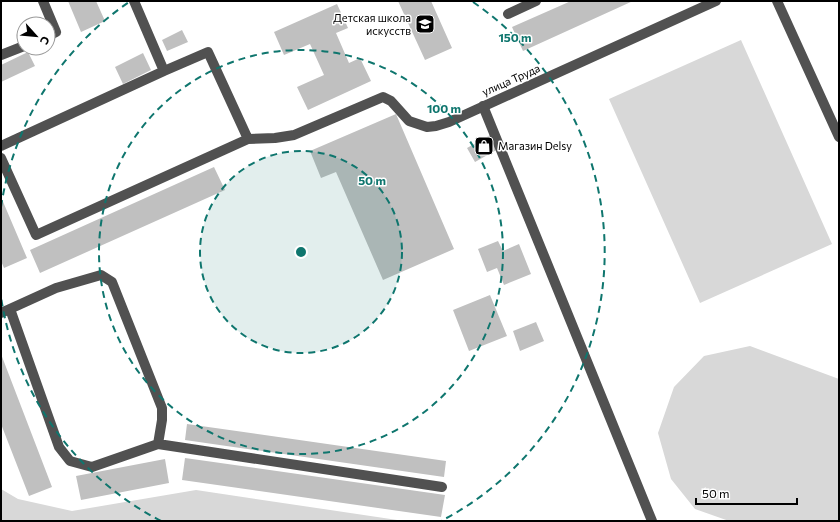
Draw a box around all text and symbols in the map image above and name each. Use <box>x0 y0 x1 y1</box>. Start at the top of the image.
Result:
place label: Детская школа искусств <box>333 11 411 37</box>
school or university icon: Детская школа искусств <box>414 13 436 35</box>
north arrow <box>16 16 56 56</box>
text: 150 m <box>498 30 532 44</box>
text: С <box>38 34 53 47</box>
street label: улица Труда <box>480 61 542 98</box>
text: 100 m <box>427 101 461 115</box>
shop icon: Магазин Delsy <box>473 135 495 157</box>
place label: Магазин Delsy <box>498 139 572 152</box>
text: 50 m <box>358 173 386 187</box>
centre of rings <box>294 245 308 259</box>
scale bar <box>696 480 797 506</box>
text: 50 m <box>702 486 730 500</box>

